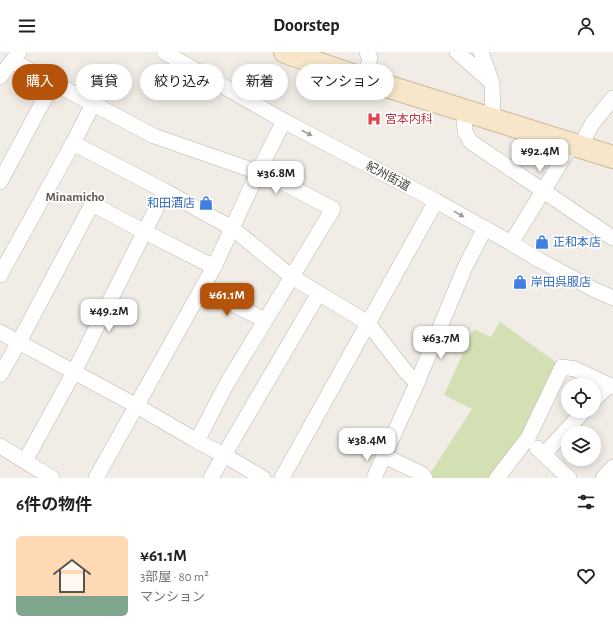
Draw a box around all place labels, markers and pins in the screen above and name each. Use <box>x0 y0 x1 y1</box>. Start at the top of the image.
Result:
hospital icon: 宮本内科 <box>366 111 382 127</box>
place label: 宮本内科 <box>385 112 433 125</box>
pin: ¥92.4M <box>507 139 573 173</box>
pin: ¥36.8M <box>243 161 309 195</box>
shop icon: 和田酒店 <box>198 195 214 211</box>
place label: 和田酒店 <box>147 196 195 209</box>
shop icon: 正和本店 <box>534 234 550 250</box>
place label: 正和本店 <box>553 235 601 248</box>
shop icon: 岸田呉服店 <box>512 274 528 290</box>
place label: 岸田呉服店 <box>531 276 591 288</box>
pin: ¥61.1M <box>194 283 260 317</box>
pin: ¥49.2M <box>76 299 142 333</box>
pin: ¥63.7M <box>408 326 474 360</box>
pin: ¥38.4M <box>334 428 400 462</box>

